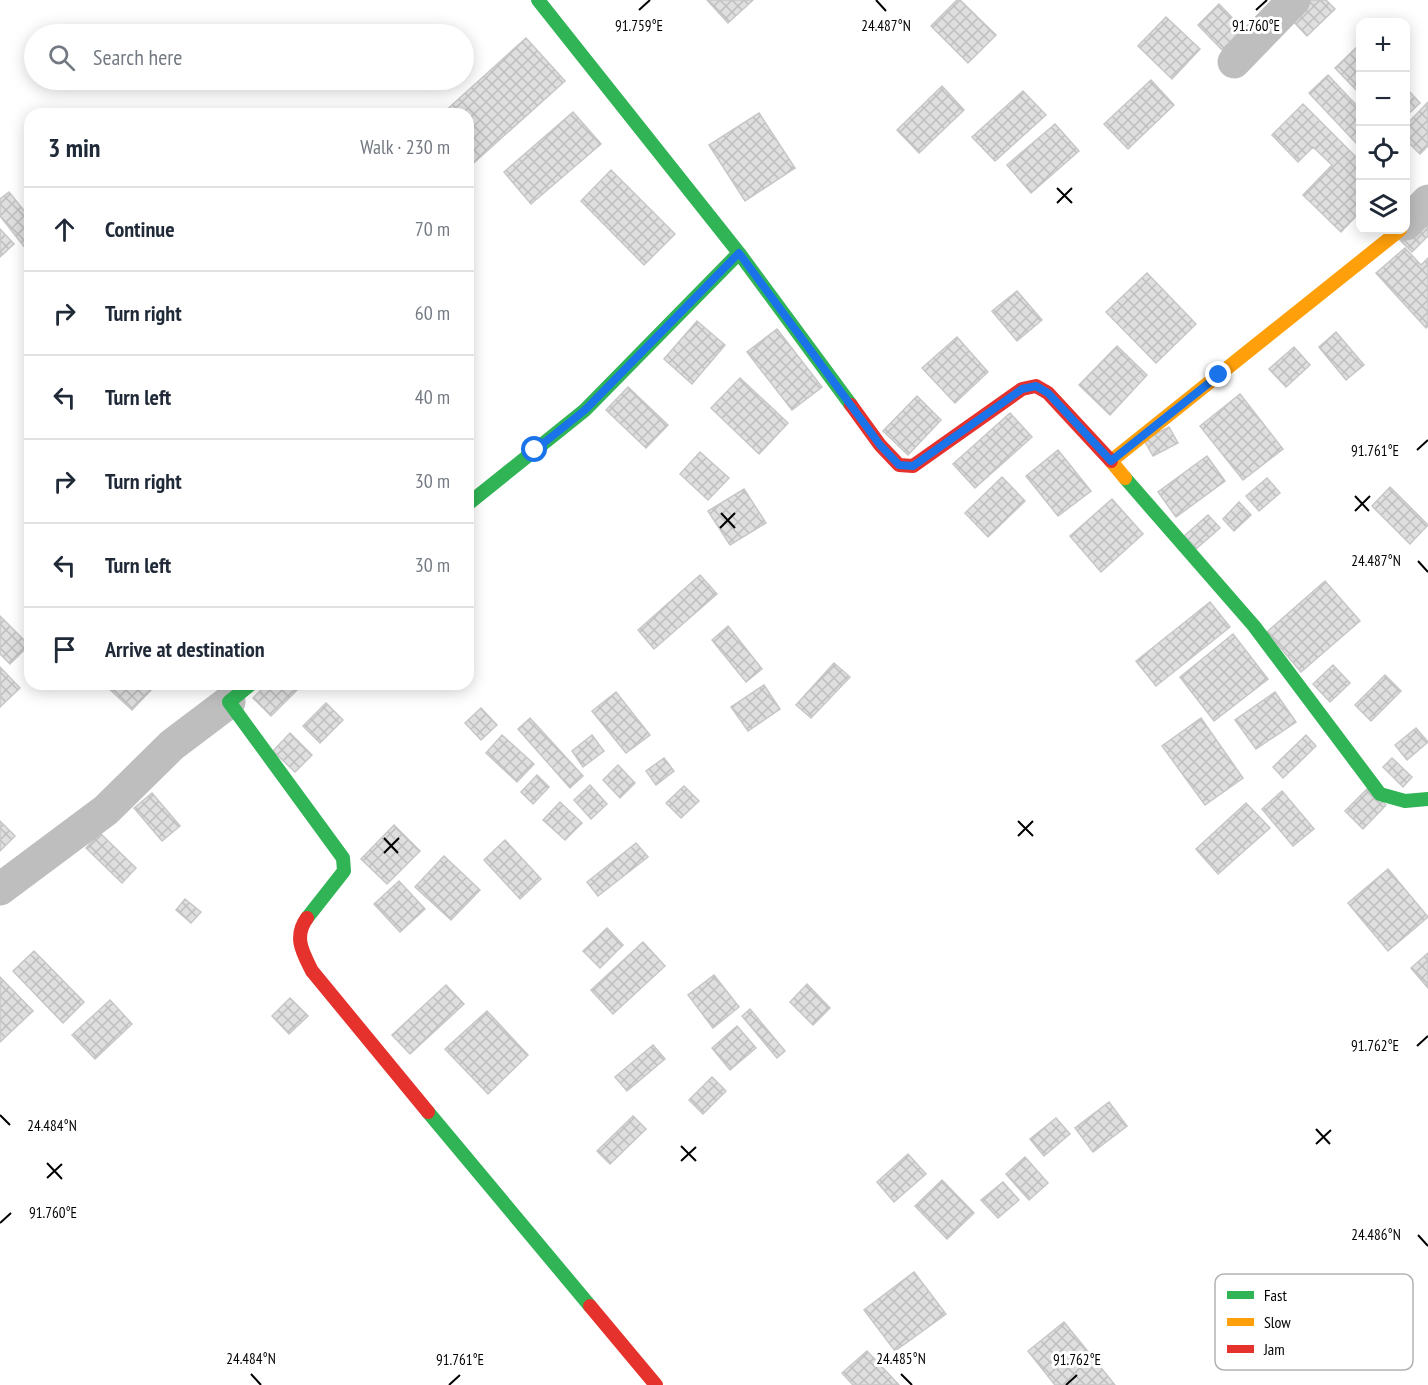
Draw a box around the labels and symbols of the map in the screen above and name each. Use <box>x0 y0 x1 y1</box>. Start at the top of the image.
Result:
text: 91.759°E <box>615 16 663 35</box>
text: 24.487°N <box>861 16 911 35</box>
text: 91.760°E <box>1232 16 1280 35</box>
route end <box>1205 361 1231 387</box>
route start <box>521 436 547 462</box>
text: 91.761°E <box>1351 441 1399 460</box>
text: 24.487°N <box>1351 551 1401 570</box>
text: 91.762°E <box>1351 1036 1399 1055</box>
text: 24.484°N <box>27 1116 77 1135</box>
text: 91.760°E <box>29 1203 77 1222</box>
text: 24.486°N <box>1351 1225 1401 1244</box>
legend <box>1215 1274 1413 1370</box>
text: Fast <box>1264 1285 1287 1305</box>
text: Slow <box>1264 1312 1291 1332</box>
text: Jam <box>1263 1339 1285 1359</box>
text: 24.484°N <box>226 1349 276 1368</box>
text: 24.485°N <box>876 1349 926 1368</box>
text: 91.761°E <box>436 1350 484 1369</box>
text: 91.762°E <box>1053 1350 1101 1369</box>

